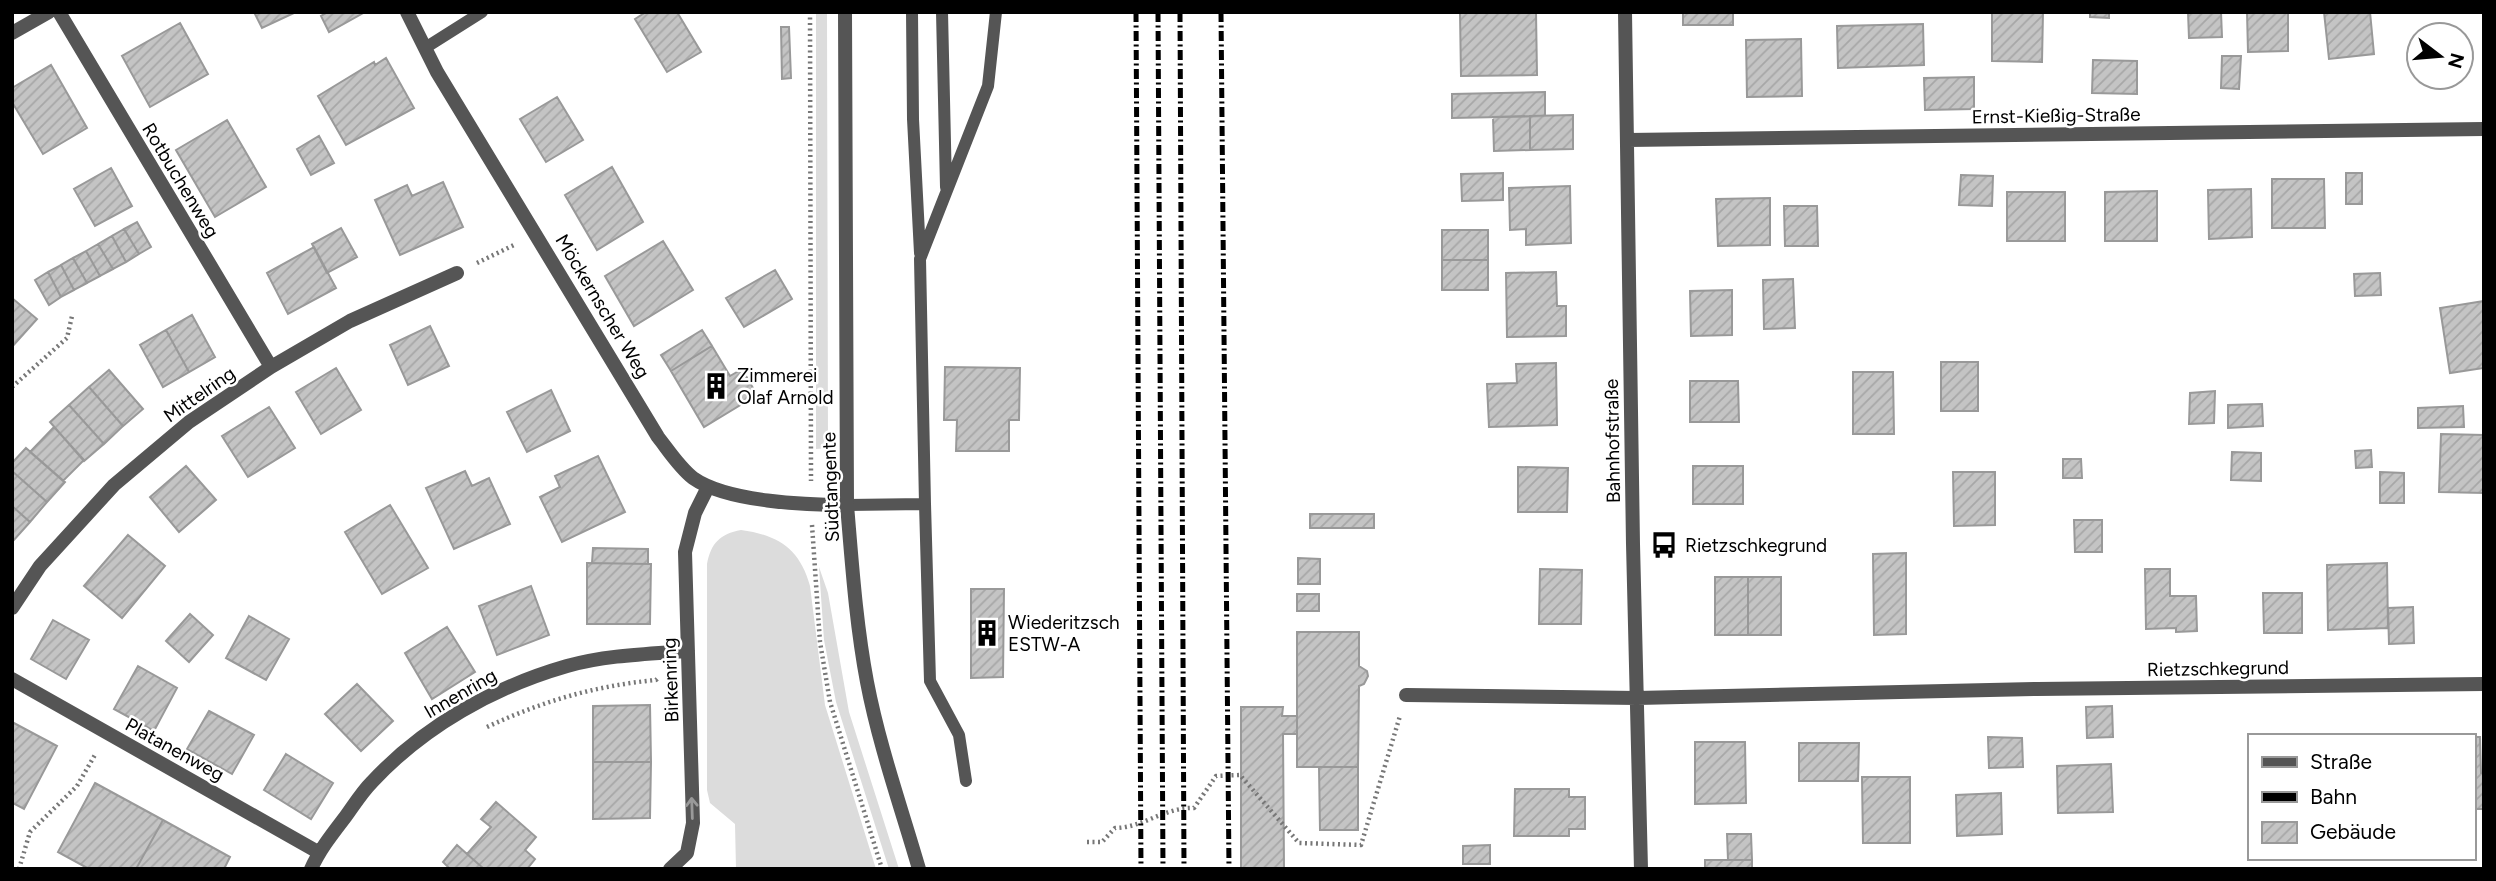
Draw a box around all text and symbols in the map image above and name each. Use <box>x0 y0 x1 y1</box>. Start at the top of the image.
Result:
north arrow <box>2405 21 2475 91</box>
text: N <box>2443 50 2469 71</box>
street label: Ernst-Kießig-Straße <box>1971 103 2141 128</box>
street label: Rotbuchenweg <box>137 119 224 242</box>
street label: Möckernscher Weg <box>550 230 655 382</box>
street label: Mittelring <box>159 361 239 427</box>
place label: Zimmerei Olaf Arnold <box>737 364 834 409</box>
building icon: Zimmerei Olaf Arnold <box>701 371 731 401</box>
street label: Bahnhofstraße <box>1600 379 1625 503</box>
street label: Südtangente <box>817 431 844 543</box>
bus stop icon: Rietzschkegrund <box>1649 530 1679 560</box>
place label: Rietzschkegrund <box>1685 534 1827 557</box>
place label: Wiederitzsch ESTW-A <box>1008 611 1120 656</box>
building icon: Wiederitzsch ESTW-A <box>972 618 1002 648</box>
street label: Birkenring <box>658 637 683 723</box>
street label: Rietzschkegrund <box>2147 656 2289 681</box>
street label: Innenring <box>420 663 501 723</box>
street label: Platanenweg <box>121 713 228 786</box>
legend <box>2248 734 2475 860</box>
text: Straße <box>2310 749 2372 774</box>
text: Bahn <box>2310 784 2357 809</box>
one-way arrow <box>686 797 699 820</box>
text: Gebäude <box>2310 819 2396 844</box>

